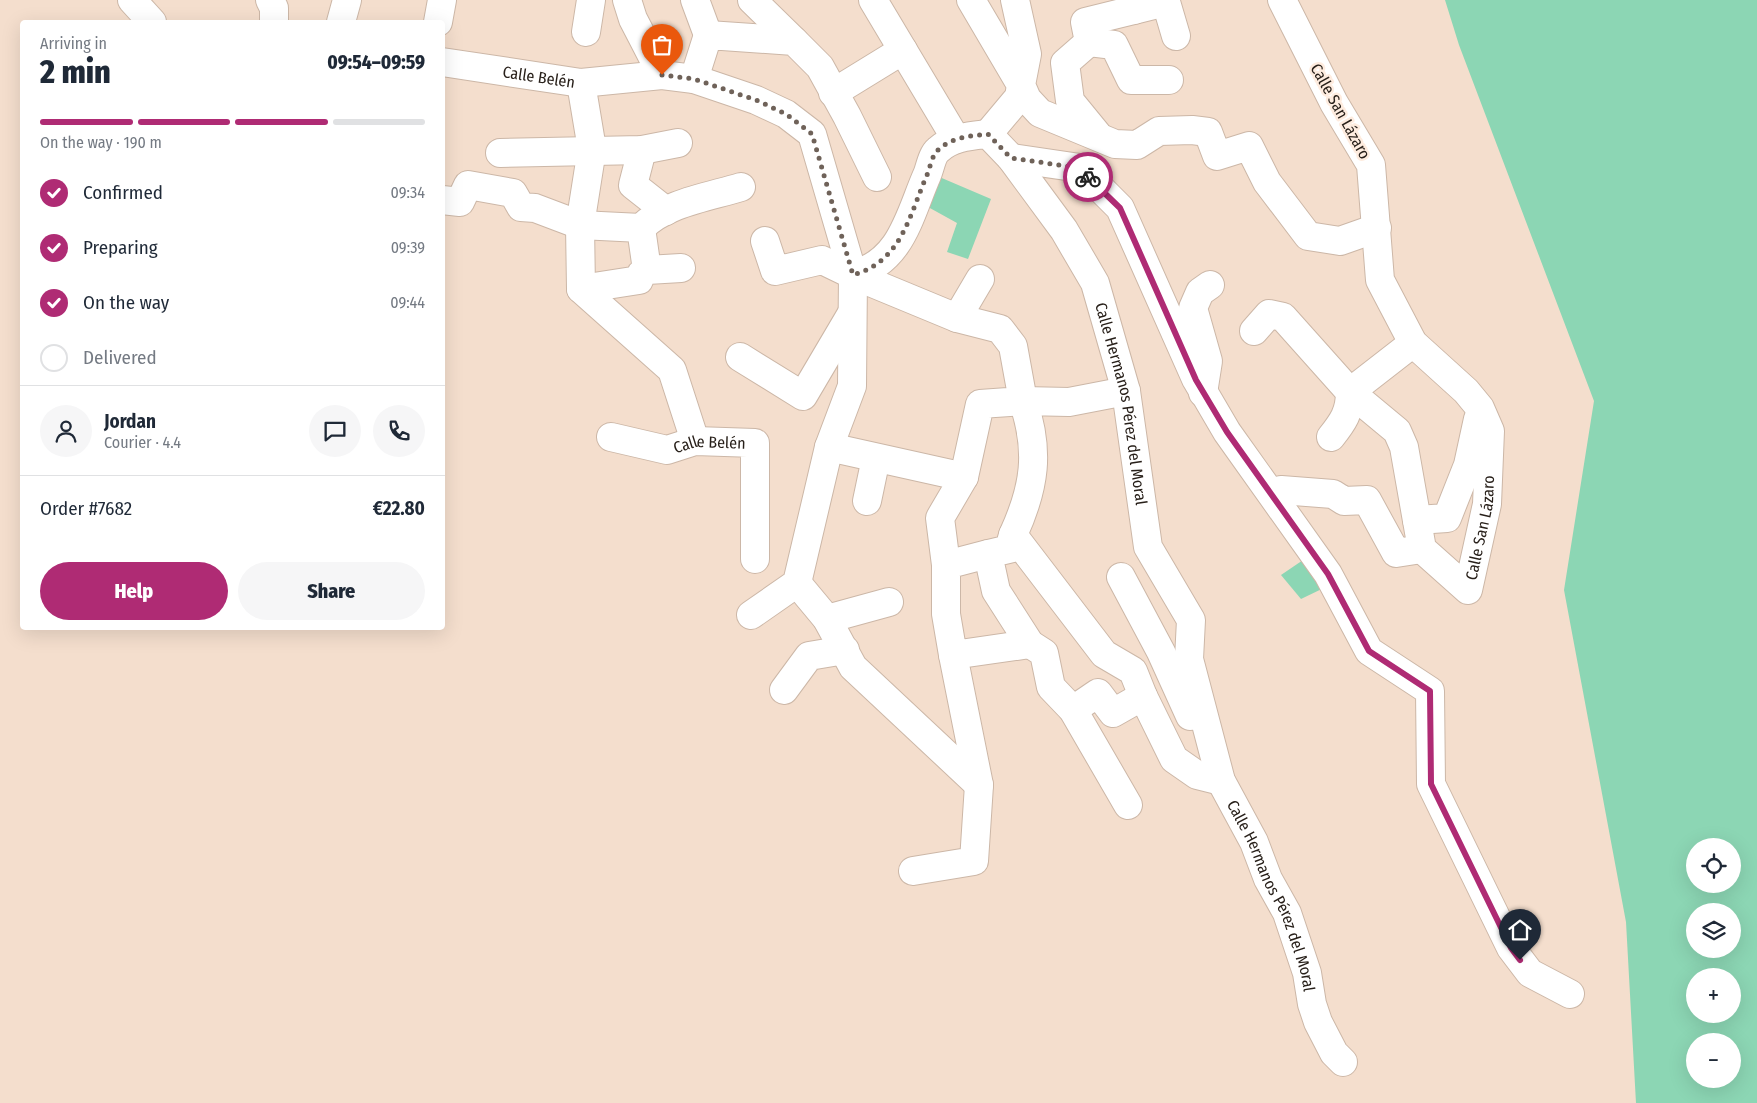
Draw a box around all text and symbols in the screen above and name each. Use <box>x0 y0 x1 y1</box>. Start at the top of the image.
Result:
pin <box>641 24 683 75</box>
icon: bag <box>648 31 676 59</box>
text: Arriving in <box>40 34 107 53</box>
text: 09:54–09:59 <box>327 51 425 74</box>
text: 2 min <box>40 53 111 91</box>
street label: Calle San Lázaro <box>1307 60 1375 162</box>
street label: Calle Belén <box>501 62 576 92</box>
text: On the way · 190 m <box>40 133 162 152</box>
courier <box>1063 152 1113 202</box>
icon: bike <box>1074 163 1102 191</box>
icon: check <box>40 179 68 207</box>
text: Confirmed <box>83 181 163 204</box>
text: 09:34 <box>391 183 425 202</box>
icon: check <box>40 234 68 262</box>
text: Preparing <box>83 236 158 259</box>
text: 09:39 <box>391 238 425 257</box>
icon: check <box>40 289 68 317</box>
text: On the way <box>83 291 169 314</box>
text: 09:44 <box>390 293 425 312</box>
street label: Calle Hermanos Pérez del Moral <box>1091 300 1151 506</box>
text: Delivered <box>83 346 157 369</box>
button: person <box>40 405 92 457</box>
button: chat <box>309 405 361 457</box>
button: phone <box>373 405 425 457</box>
text: Jordan <box>104 410 156 433</box>
street label: Calle Belén <box>671 432 746 457</box>
text: Courier · 4.4 <box>104 433 181 452</box>
street label: Calle San Lázaro <box>1462 475 1498 582</box>
text: Order #7682 <box>40 497 132 520</box>
text: €22.80 <box>373 497 425 520</box>
button: Help <box>40 562 228 620</box>
button: Share <box>238 562 425 620</box>
street label: Calle Hermanos Pérez del Moral <box>1223 797 1319 993</box>
map controls <box>1686 838 1741 1088</box>
button: locate <box>1686 838 1741 893</box>
button: layers <box>1686 903 1741 958</box>
pin <box>1499 909 1541 960</box>
icon: home <box>1506 916 1534 944</box>
button: + <box>1686 968 1741 1023</box>
button: − <box>1686 1033 1741 1088</box>

